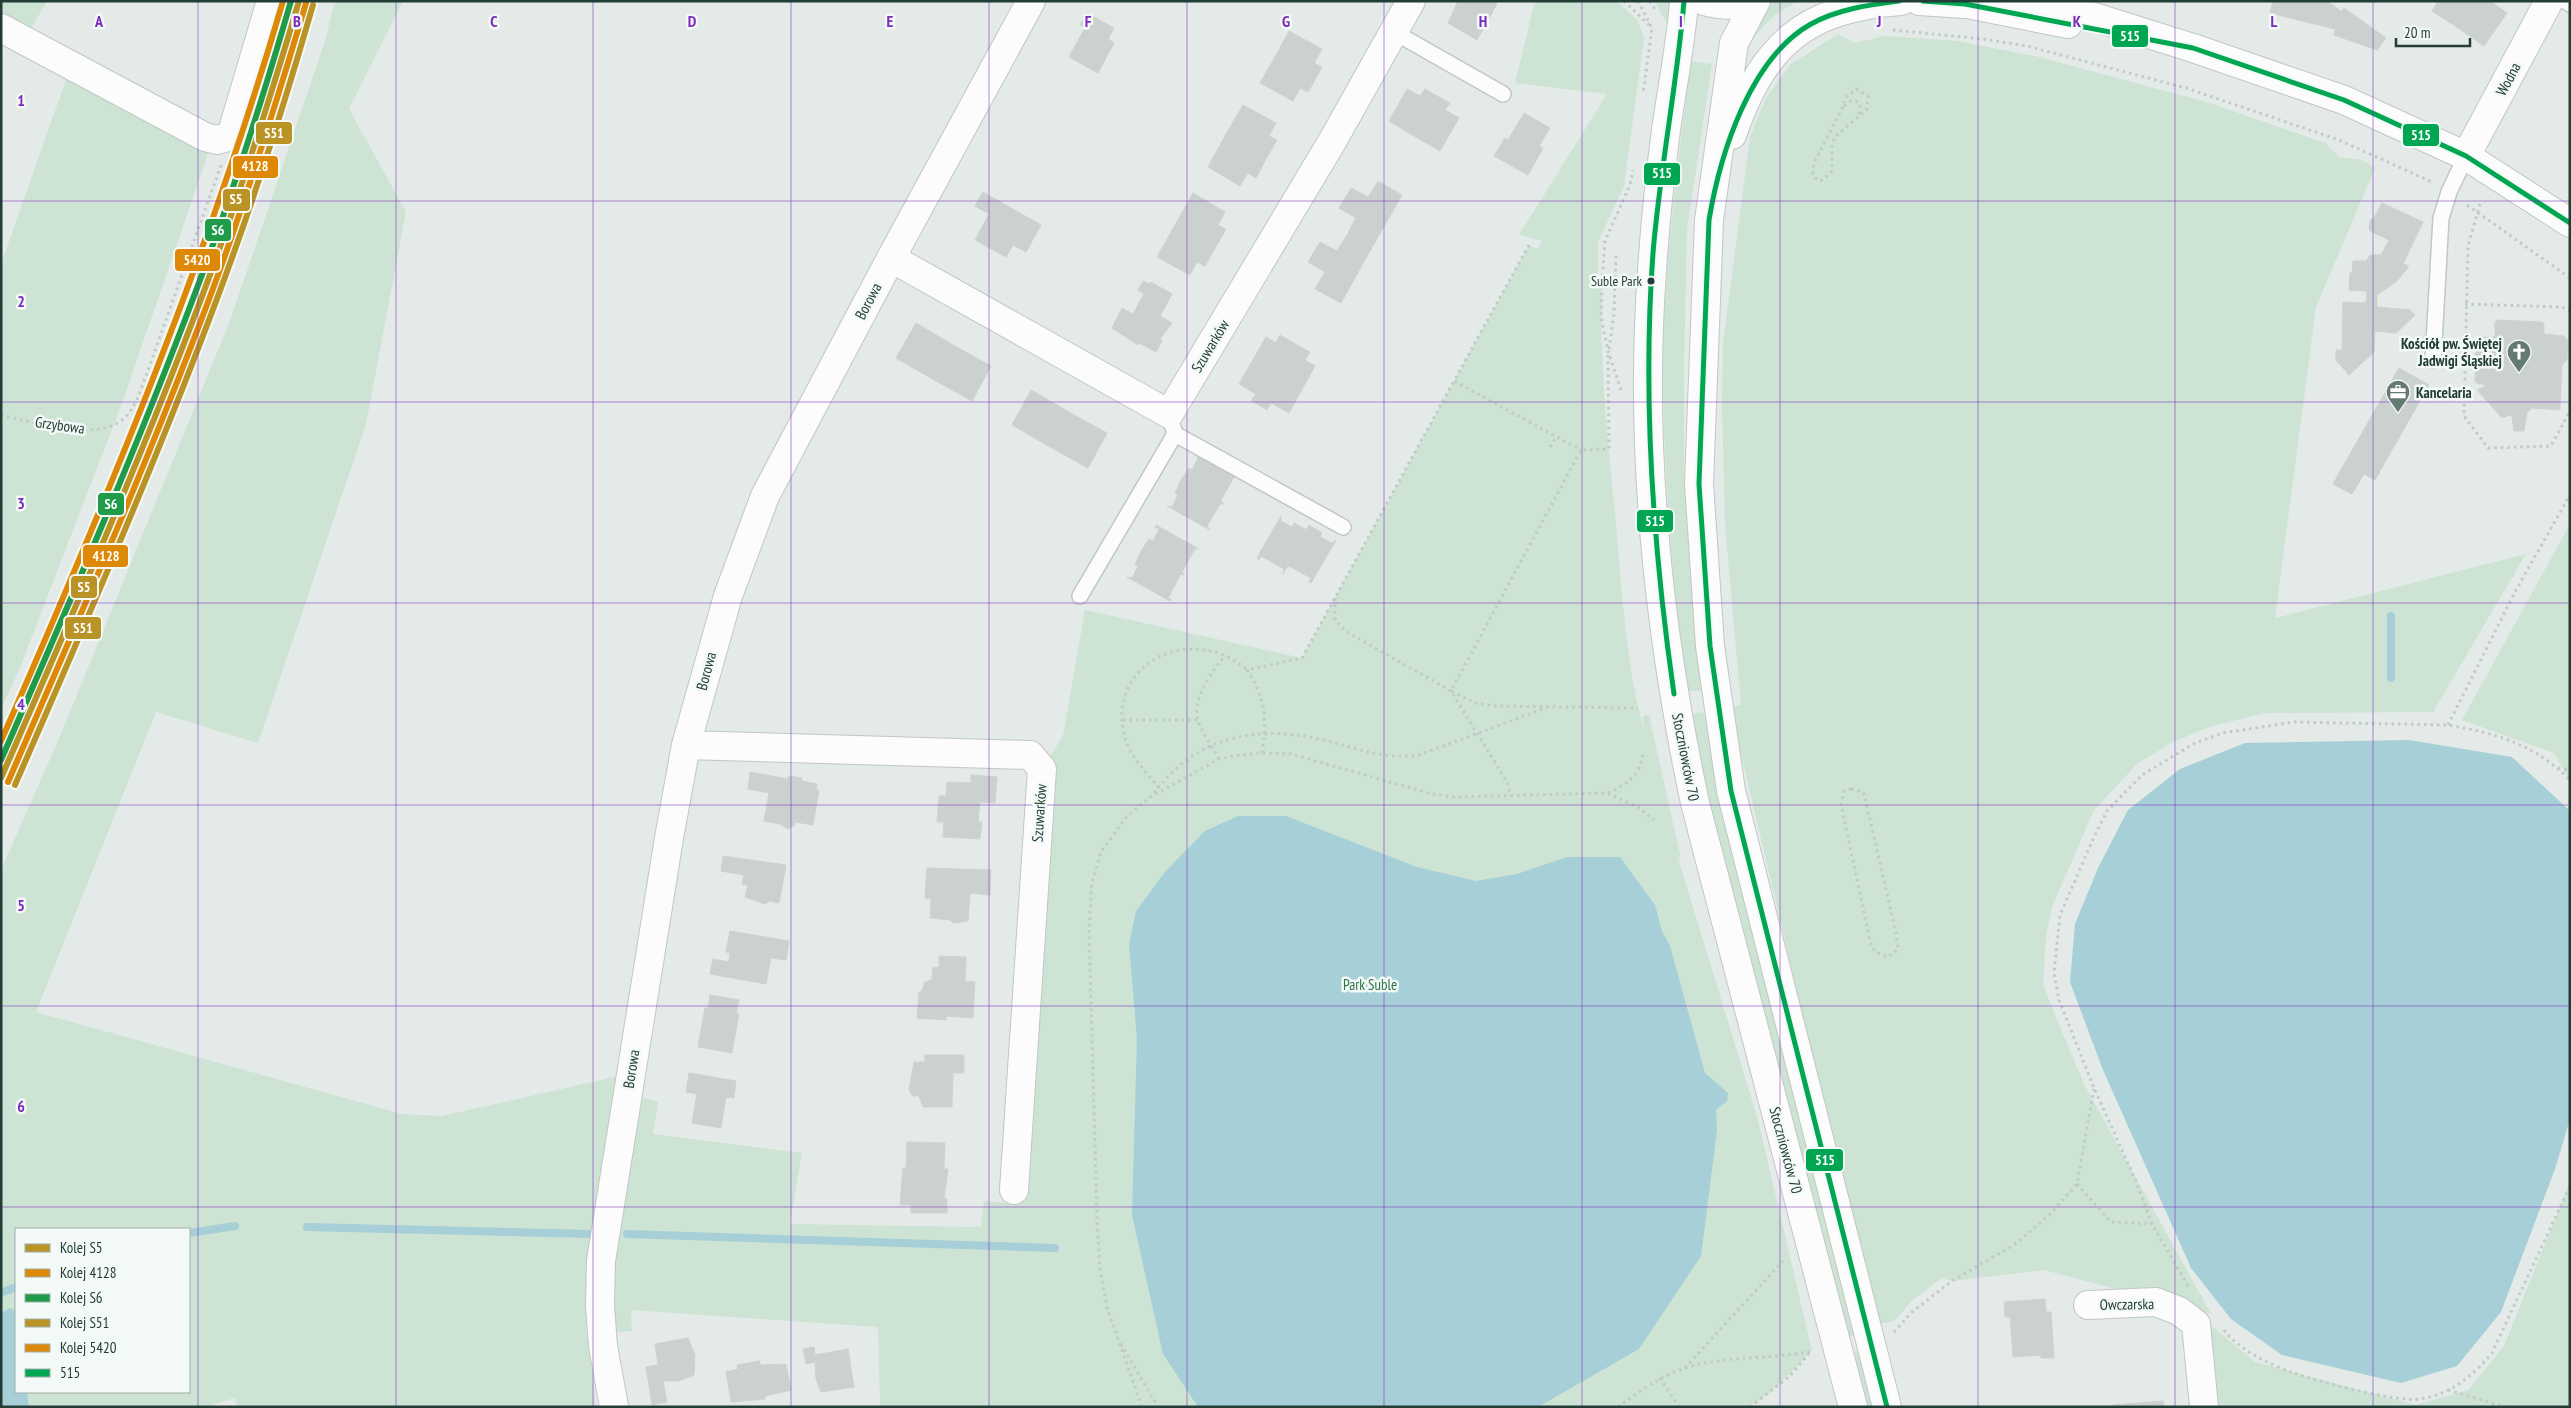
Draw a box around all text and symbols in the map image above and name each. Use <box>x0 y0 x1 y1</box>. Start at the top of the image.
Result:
text: A <box>94 11 104 31</box>
text: B <box>293 11 301 31</box>
text: C <box>490 11 498 31</box>
text: D <box>688 11 697 31</box>
text: E <box>887 11 894 31</box>
text: F <box>1085 11 1092 31</box>
text: G <box>1282 11 1290 31</box>
text: H <box>1479 11 1487 31</box>
text: I <box>1679 11 1683 31</box>
text: J <box>1876 11 1881 31</box>
text: K <box>2073 11 2082 31</box>
text: L <box>2271 11 2278 31</box>
scale bar <box>2396 15 2470 47</box>
text: 20 m <box>2404 23 2430 42</box>
line badge: 515 <box>2111 24 2149 48</box>
text: 515 <box>2120 27 2140 45</box>
street label: Wodna <box>2491 59 2525 99</box>
text: 1 <box>17 90 25 110</box>
line badge: S51 <box>255 121 293 145</box>
line badge: 515 <box>2402 123 2440 147</box>
text: S51 <box>264 124 284 142</box>
text: 515 <box>2411 126 2431 144</box>
line badge: 4128 <box>232 155 279 179</box>
text: 4128 <box>242 157 268 175</box>
line badge: 515 <box>1643 162 1681 186</box>
text: 515 <box>1652 164 1672 182</box>
line badge: S5 <box>222 188 251 212</box>
text: S5 <box>230 190 242 208</box>
line badge: S6 <box>204 218 232 242</box>
text: S6 <box>212 221 225 239</box>
line badge: 5420 <box>174 248 221 272</box>
text: 5420 <box>184 251 211 269</box>
place label: Suble Park <box>1591 272 1643 290</box>
marker: Suble Park <box>1646 276 1656 286</box>
street label: Borowa <box>850 279 886 323</box>
text: 2 <box>17 291 25 311</box>
street label: Szuwarków <box>1187 316 1233 376</box>
place label: Kościół pw. Świętej Jadwigi Śląskiej <box>2401 334 2502 370</box>
church icon: Kościół pw. Świętej Jadwigi Śląskiej <box>2506 339 2532 373</box>
office icon: Kancelaria <box>2385 379 2411 413</box>
place label: Kancelaria <box>2416 383 2472 402</box>
street label: Grzybowa <box>34 412 86 438</box>
line badge: S6 <box>97 492 125 516</box>
text: 3 <box>17 493 25 513</box>
text: S6 <box>105 495 118 513</box>
line badge: 515 <box>1636 509 1674 533</box>
text: 515 <box>1645 512 1665 530</box>
line badge: 4128 <box>82 544 129 568</box>
text: 4128 <box>93 547 119 565</box>
line badge: S5 <box>70 575 98 599</box>
text: S5 <box>78 578 90 596</box>
line badge: S51 <box>64 616 102 640</box>
text: S51 <box>73 619 93 637</box>
street label: Borowa <box>692 650 720 692</box>
text: 4 <box>17 694 25 714</box>
street label: Stoczniowców 70 <box>1668 711 1704 803</box>
street label: Szuwarków <box>1027 783 1051 843</box>
text: 5 <box>17 895 25 915</box>
park label: Park Suble <box>1343 975 1397 994</box>
street label: Borowa <box>619 1048 643 1090</box>
text: 6 <box>17 1096 25 1116</box>
street label: Stoczniowców 70 <box>1765 1105 1807 1196</box>
line badge: 515 <box>1805 1148 1844 1172</box>
text: 515 <box>1815 1151 1835 1169</box>
legend <box>15 1228 190 1393</box>
text: Kolej S5 <box>60 1238 103 1257</box>
text: Kolej 4128 <box>60 1263 116 1282</box>
text: Kolej S6 <box>60 1288 103 1307</box>
street label: Owczarska <box>2100 1294 2154 1314</box>
text: Kolej S51 <box>60 1313 109 1332</box>
text: Kolej 5420 <box>60 1338 117 1357</box>
text: 515 <box>60 1363 80 1382</box>

